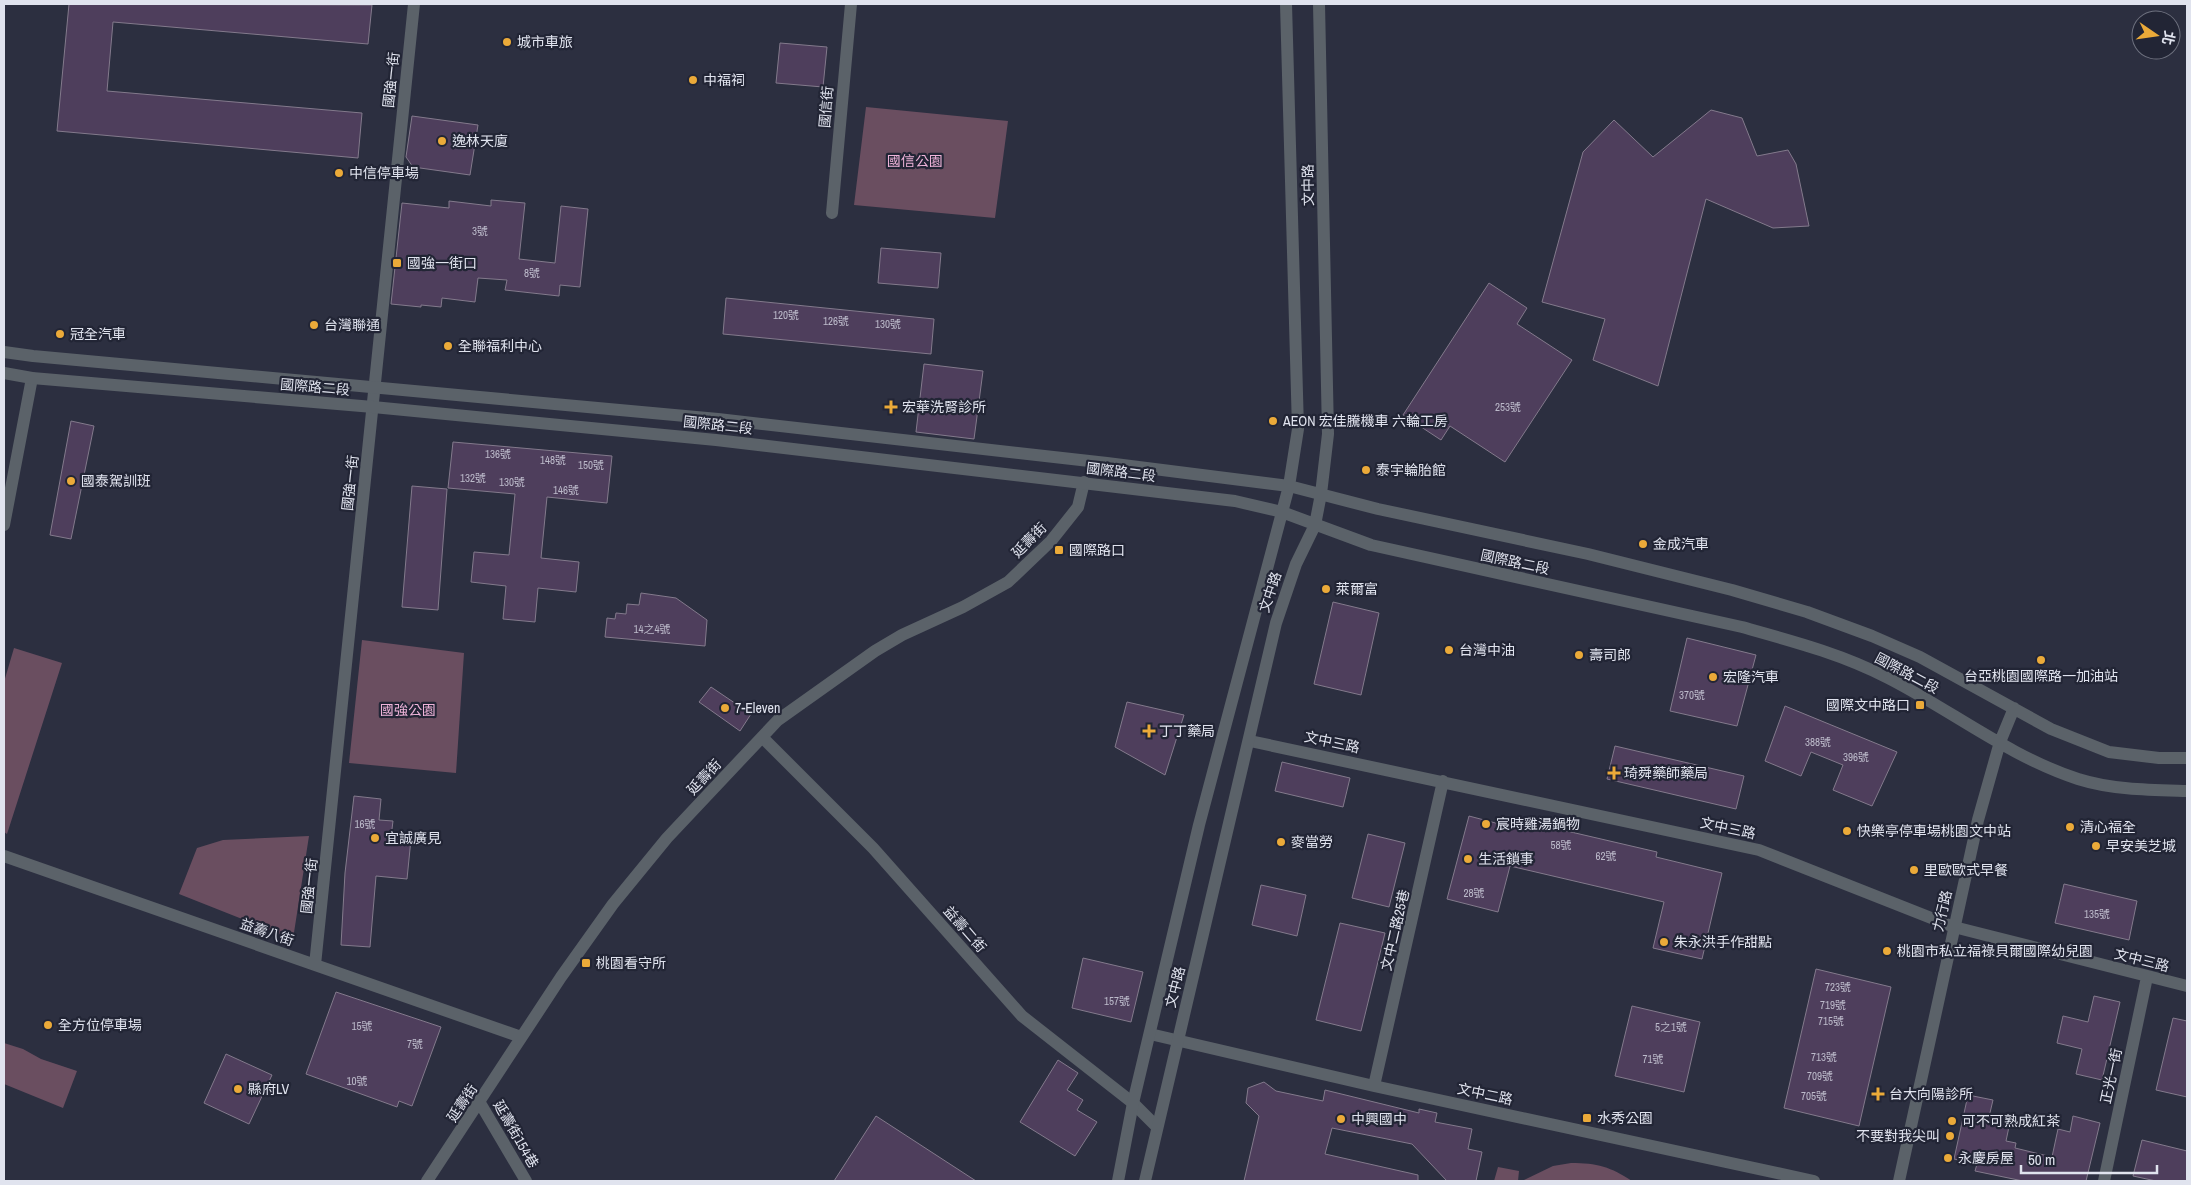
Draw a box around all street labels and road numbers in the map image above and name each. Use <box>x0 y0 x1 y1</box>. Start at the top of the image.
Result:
street label: 國強一街 <box>379 51 403 109</box>
street label: 國信街 <box>815 85 837 129</box>
street label: 文中路 <box>1299 164 1317 206</box>
street label: 國際路二段 <box>279 375 351 399</box>
street label: 國際路二段 <box>682 412 754 438</box>
street label: 國強一街 <box>338 454 362 512</box>
street label: 國際路二段 <box>1085 459 1157 485</box>
street label: 延壽街 <box>1008 519 1050 561</box>
street label: 國際路二段 <box>1479 546 1551 578</box>
street label: 文中路 <box>1255 569 1285 615</box>
street label: 國際路二段 <box>1872 649 1942 697</box>
street label: 文中三路 <box>1303 727 1361 757</box>
street label: 延壽街 <box>683 756 725 798</box>
street label: 文中三路 <box>1699 813 1757 843</box>
street label: 國強一街 <box>297 857 321 915</box>
street label: 文中二路25巷 <box>1377 888 1413 972</box>
street label: 力行路 <box>1929 889 1955 933</box>
street label: 益壽二街 <box>940 902 990 956</box>
street label: 益壽八街 <box>238 914 296 950</box>
street label: 文中三路 <box>2113 944 2171 976</box>
street label: 文中路 <box>1161 964 1189 1010</box>
street label: 正光一街 <box>2096 1047 2126 1105</box>
street label: 文中二路 <box>1456 1079 1514 1109</box>
street label: 延壽街 <box>443 1081 481 1125</box>
street label: 延壽街154巷 <box>489 1097 543 1171</box>

